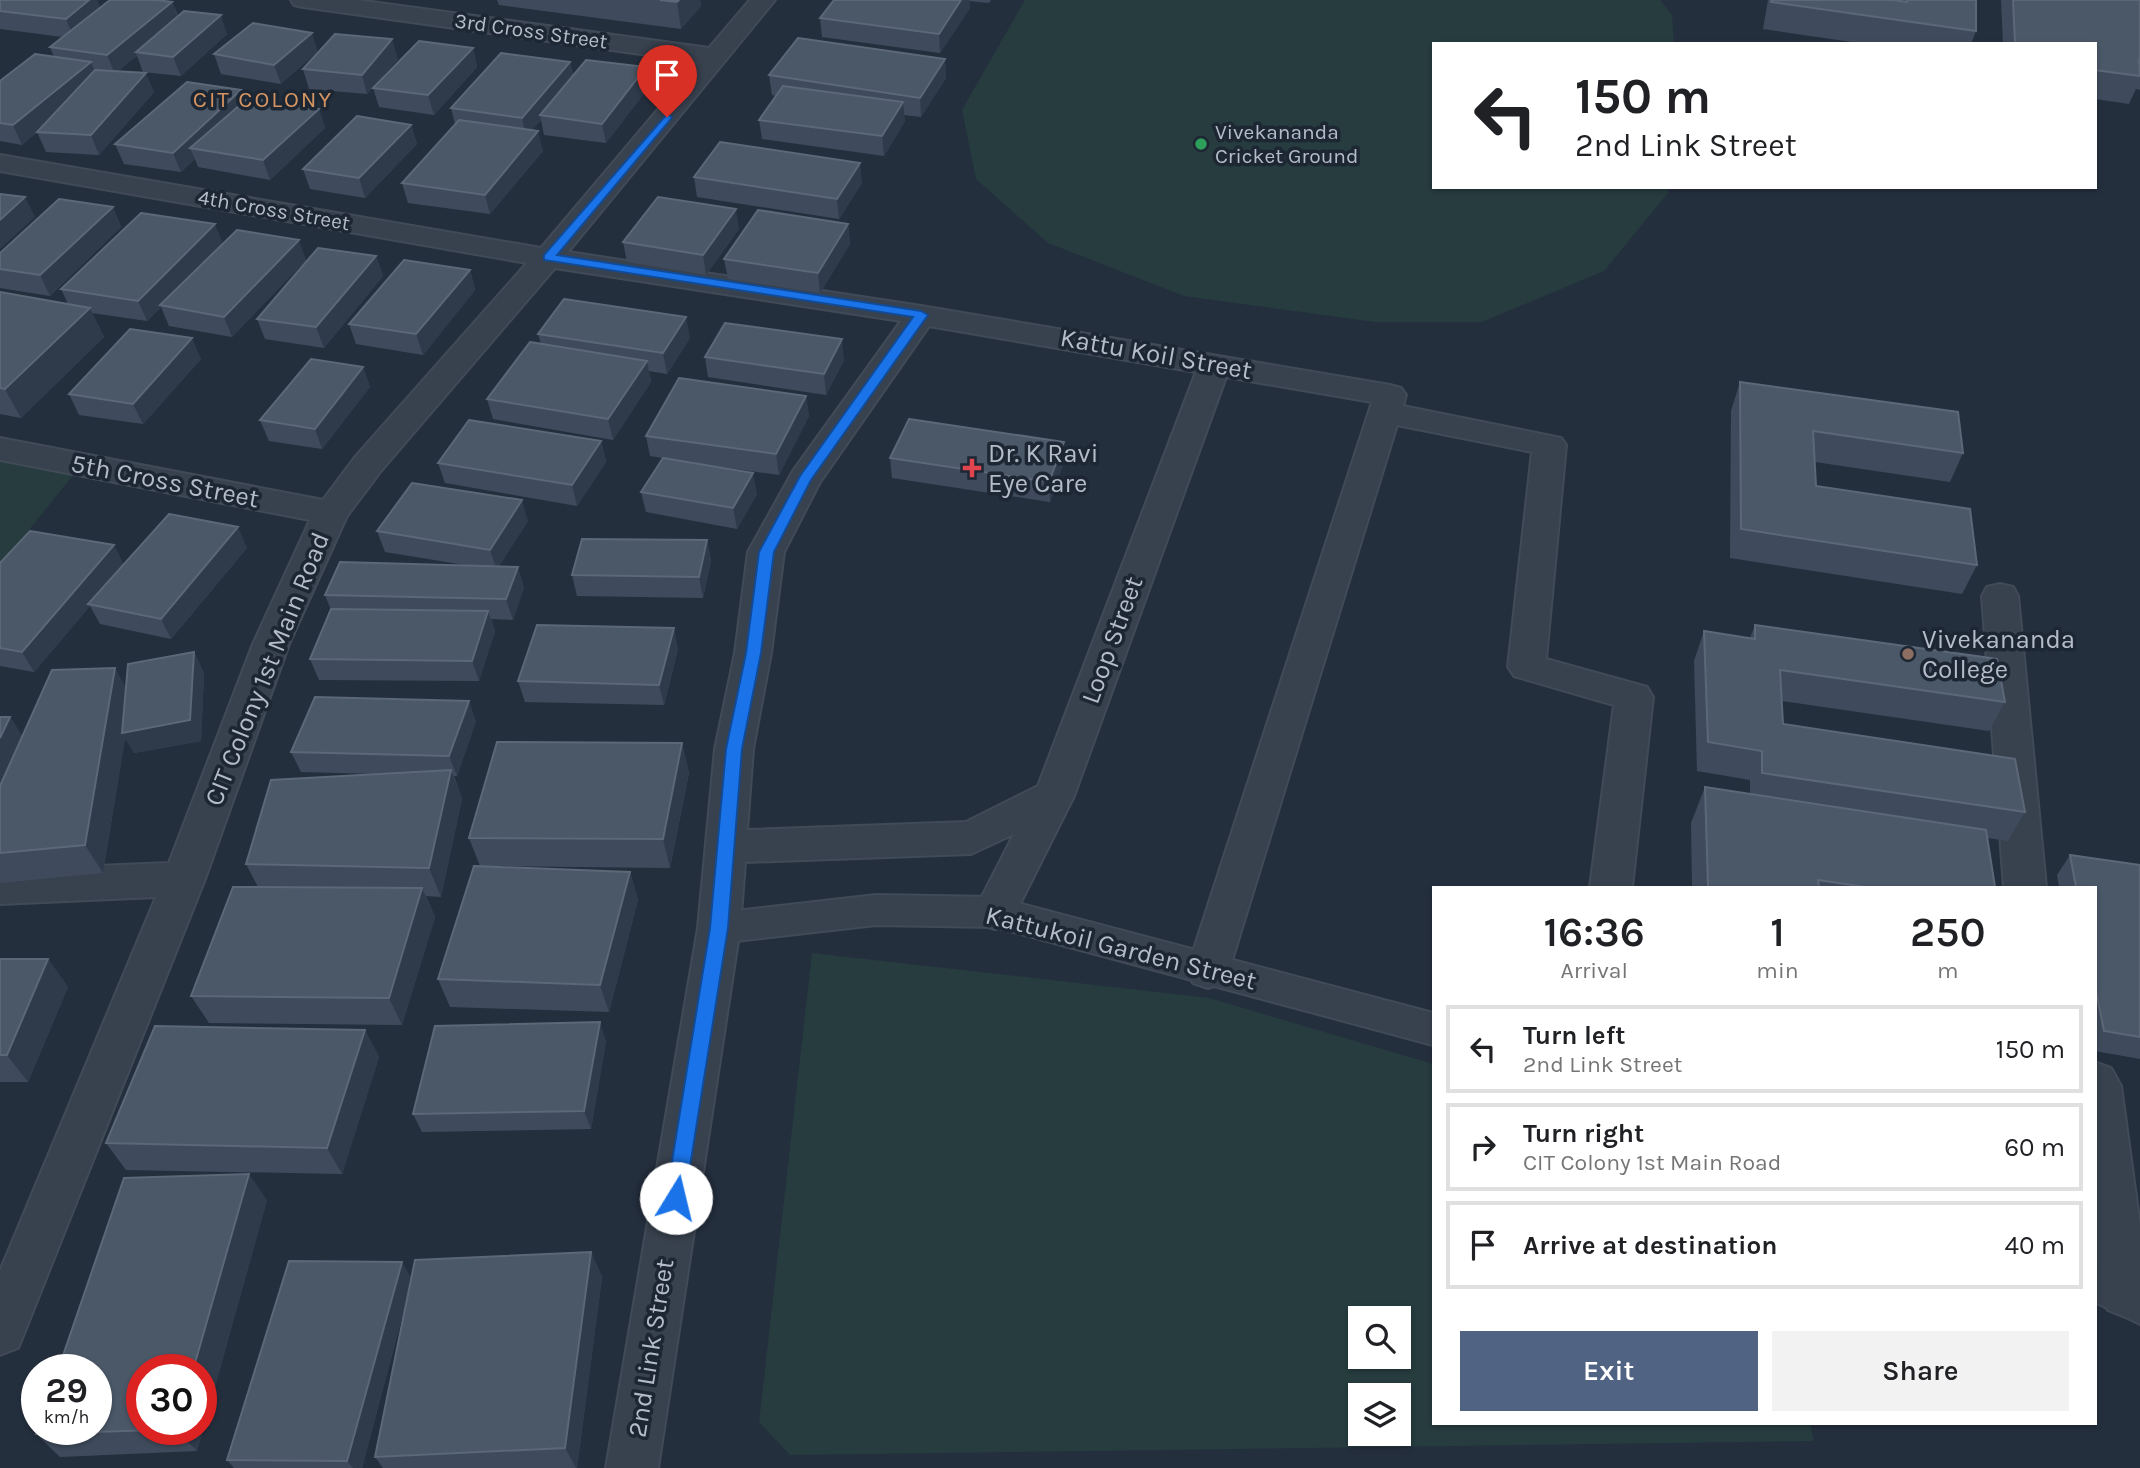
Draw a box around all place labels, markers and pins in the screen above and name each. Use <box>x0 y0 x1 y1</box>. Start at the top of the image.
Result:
pin <box>637 45 697 117</box>
place label: Vivekananda Cricket Ground <box>1215 120 1358 168</box>
marker: Vivekananda Cricket Ground <box>1193 136 1209 152</box>
place label: Dr. K Ravi Eye Care <box>988 438 1098 499</box>
marker: Dr. K Ravi Eye Care <box>962 458 982 478</box>
place label: Vivekananda College <box>1922 624 2075 685</box>
marker: Vivekananda College <box>1900 646 1916 662</box>

